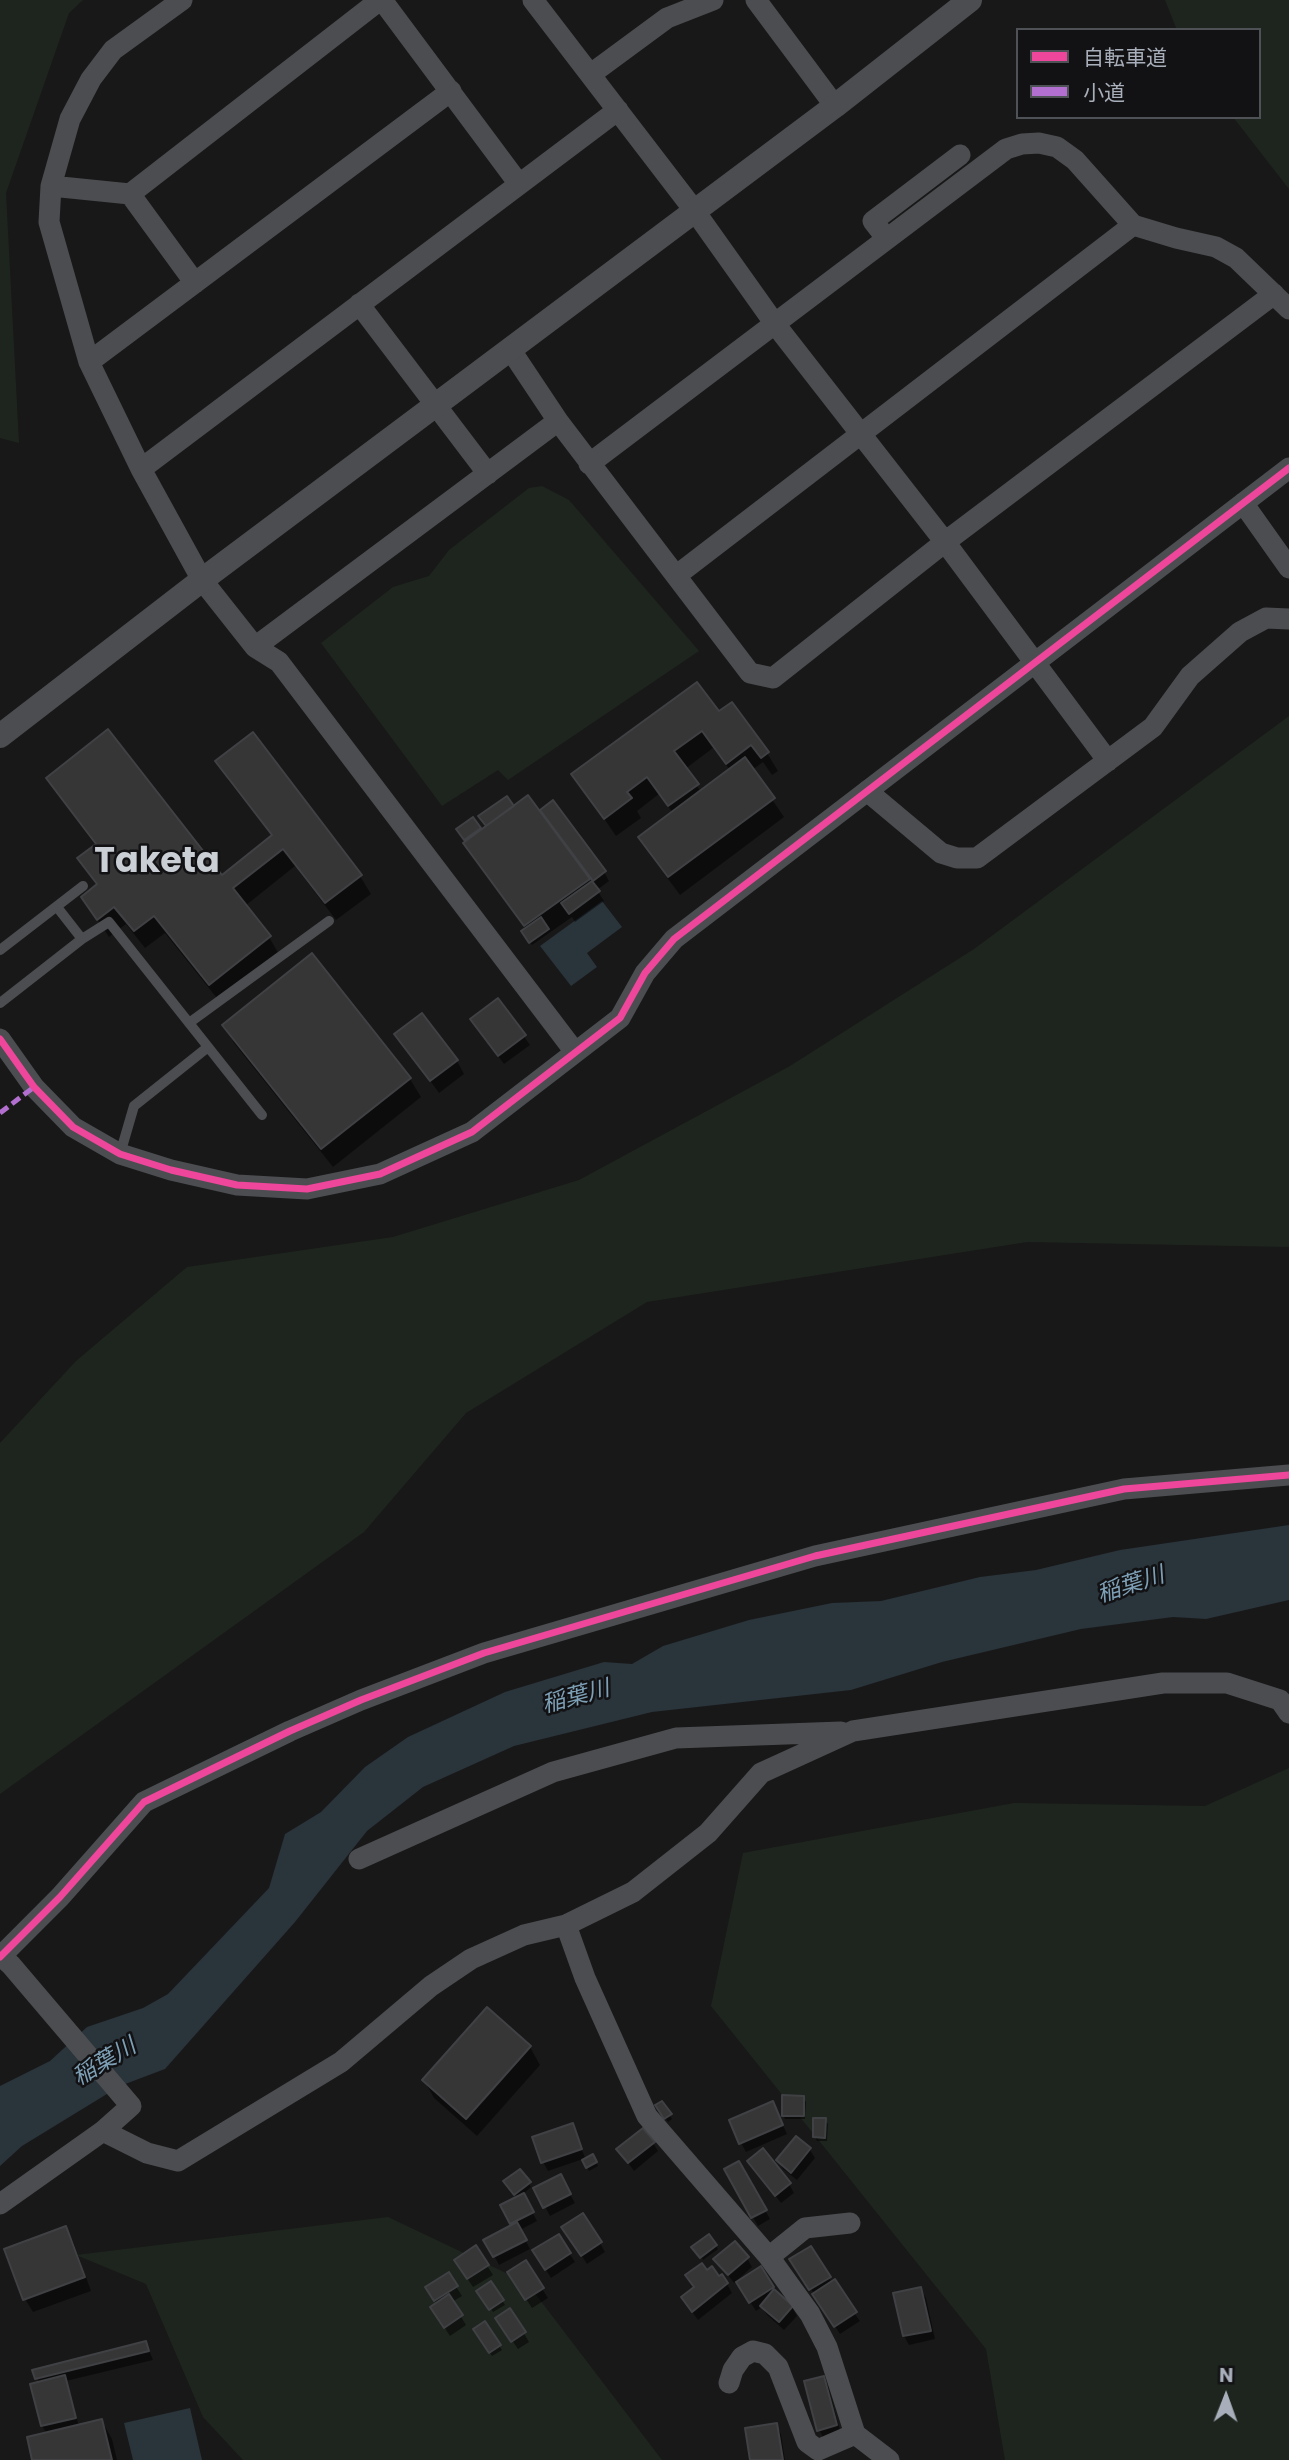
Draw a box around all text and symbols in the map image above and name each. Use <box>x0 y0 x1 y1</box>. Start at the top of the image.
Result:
legend <box>1016 28 1261 119</box>
text: 自転車道 <box>1083 43 1167 72</box>
text: 小道 <box>1083 78 1125 107</box>
district label: Taketa <box>94 842 220 884</box>
water label: 稲葉川 <box>1094 1562 1168 1610</box>
water label: 稲葉川 <box>539 1676 613 1720</box>
water label: 稲葉川 <box>68 2033 142 2093</box>
north arrow <box>1191 2362 1261 2432</box>
text: N <box>1219 2362 1234 2389</box>

